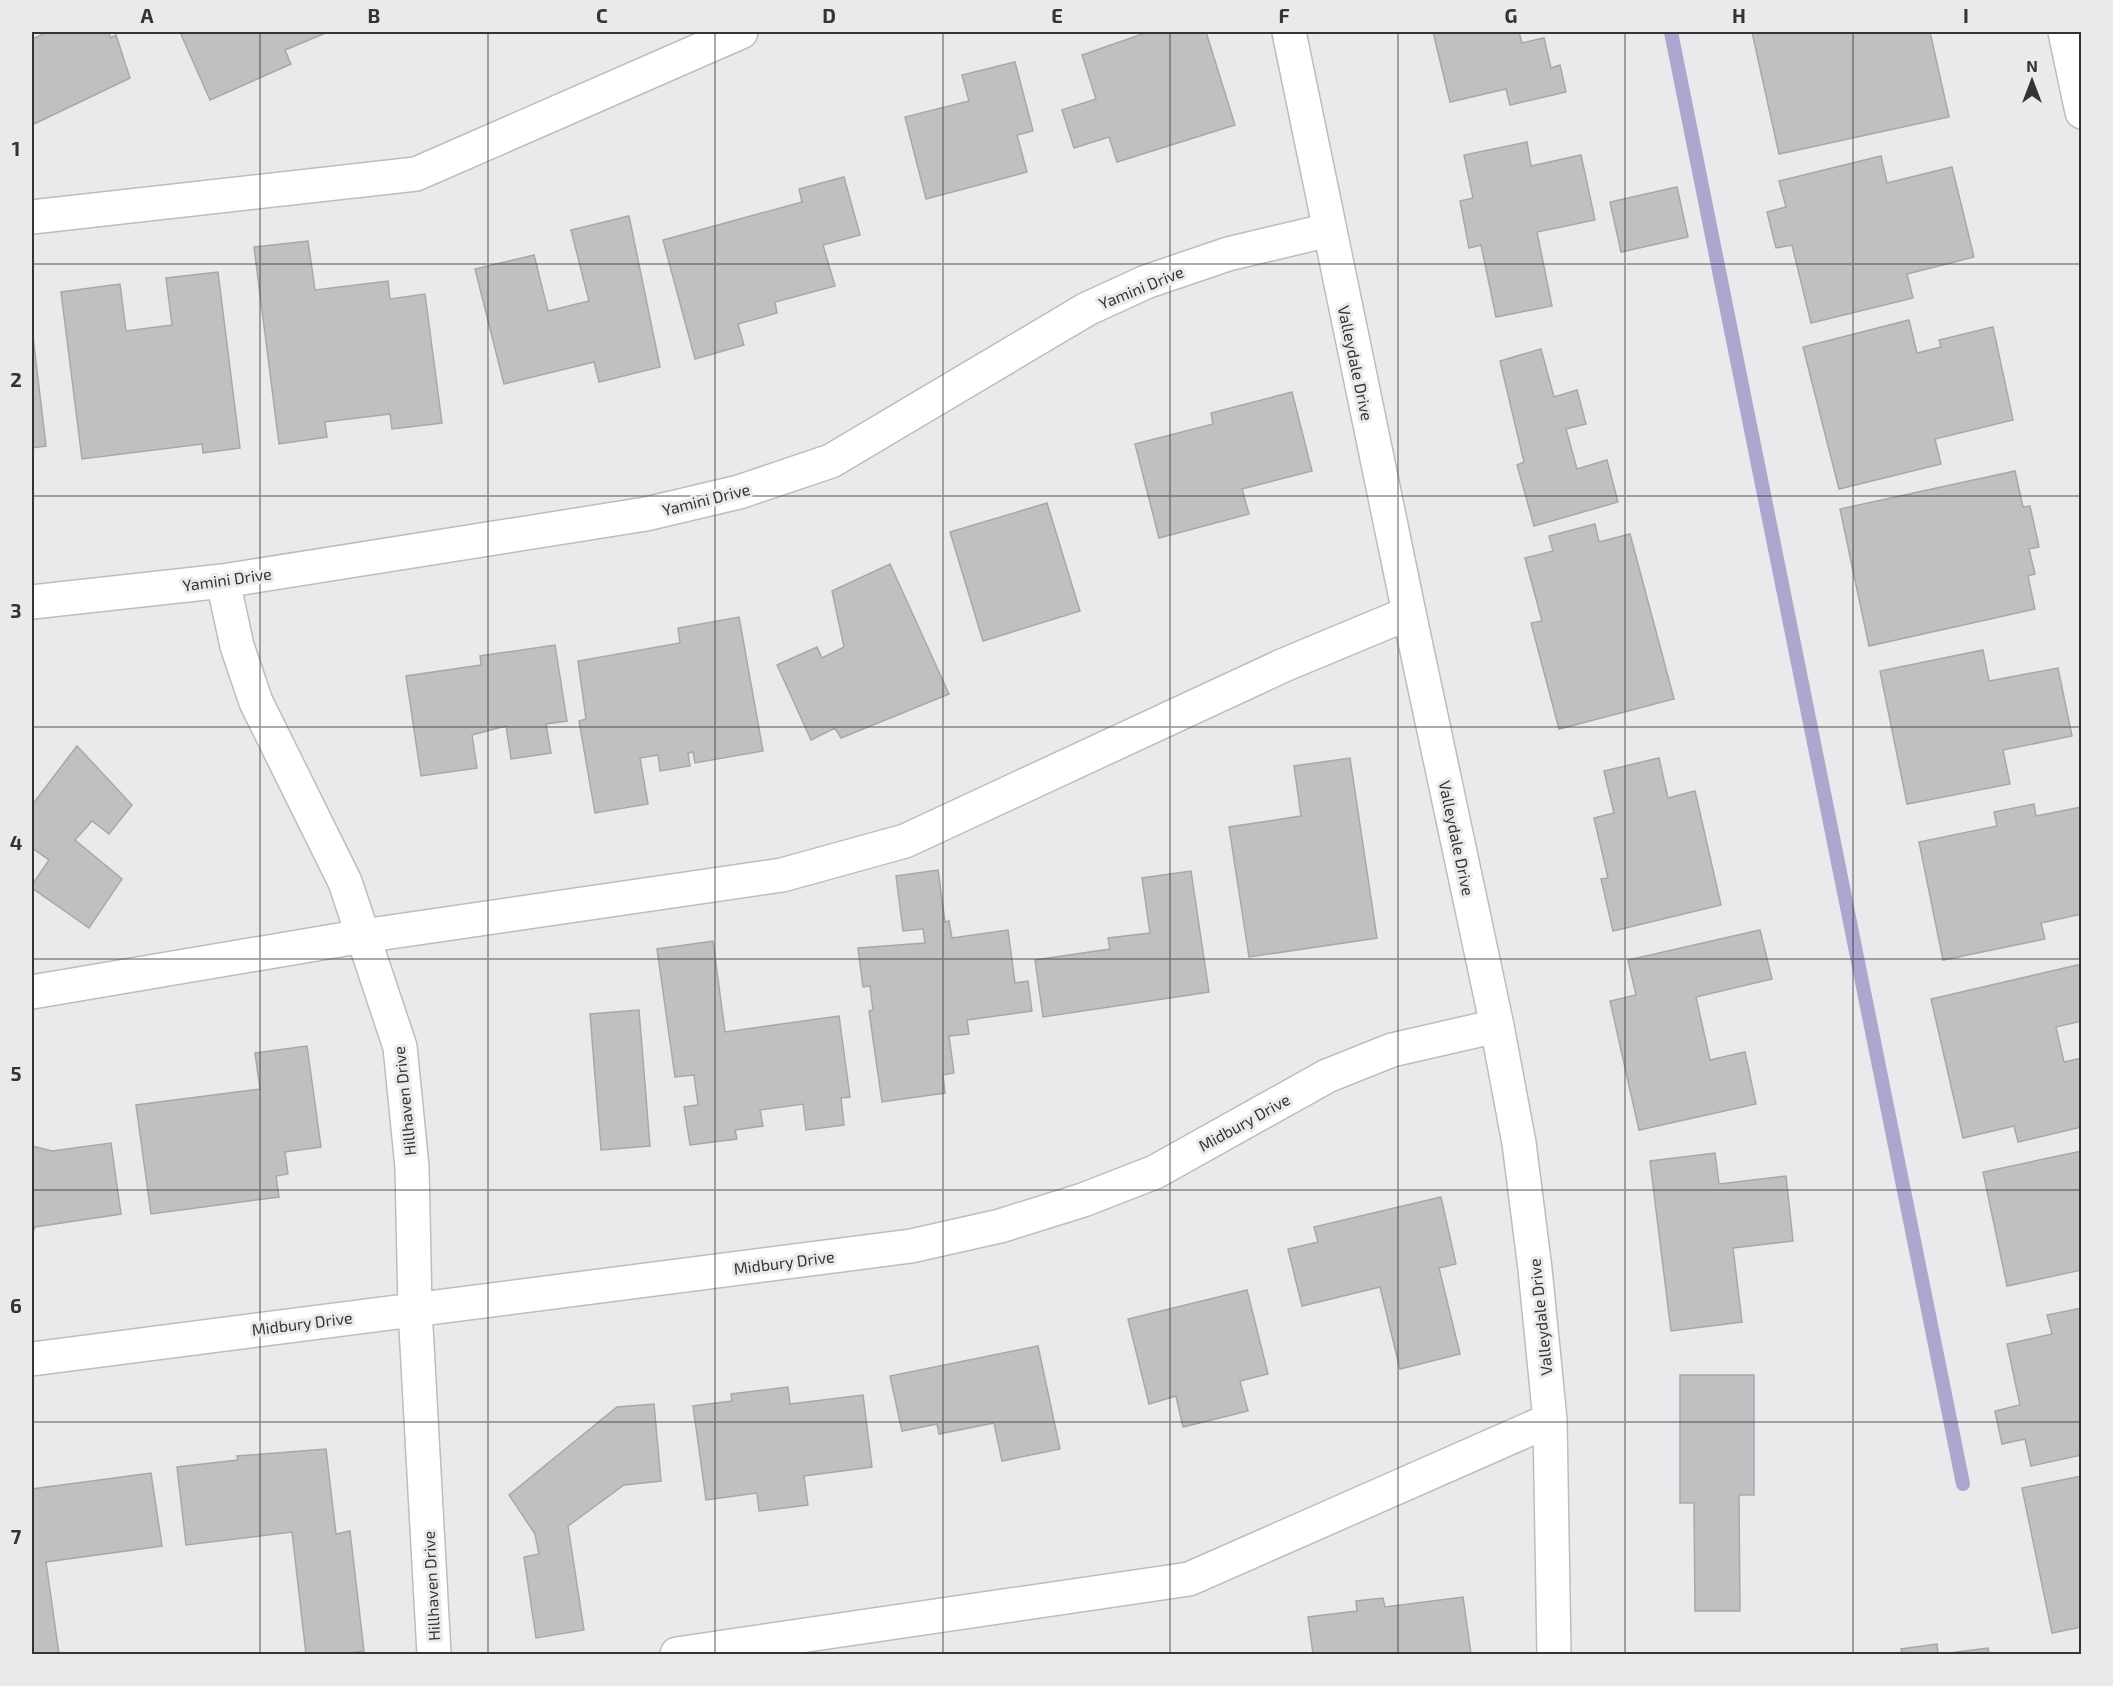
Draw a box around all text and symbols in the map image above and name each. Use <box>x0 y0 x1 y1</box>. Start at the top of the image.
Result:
text: A <box>140 3 154 27</box>
text: B <box>368 3 380 27</box>
text: C <box>596 3 608 27</box>
text: D <box>822 3 836 27</box>
text: E <box>1051 3 1063 27</box>
text: F <box>1278 3 1290 27</box>
text: G <box>1505 3 1517 27</box>
text: H <box>1732 3 1746 27</box>
text: I <box>1963 3 1969 27</box>
north arrow <box>2002 51 2062 111</box>
text: N <box>2026 56 2038 75</box>
text: 1 <box>12 136 20 160</box>
street label: Yamini Drive <box>1096 261 1186 313</box>
street label: Valleydale Drive <box>1335 304 1377 422</box>
text: 2 <box>10 367 22 391</box>
street label: Yamini Drive <box>660 479 752 519</box>
street label: Yamini Drive <box>181 563 273 595</box>
text: 3 <box>10 598 22 622</box>
street label: Valleydale Drive <box>1436 779 1478 897</box>
text: 4 <box>10 830 23 854</box>
street label: Hillhaven Drive <box>389 1045 419 1157</box>
text: 5 <box>10 1061 22 1085</box>
street label: Midbury Drive <box>1195 1089 1293 1155</box>
street label: Midbury Drive <box>732 1246 836 1278</box>
street label: Valleydale Drive <box>1524 1258 1556 1376</box>
text: 6 <box>10 1293 22 1317</box>
street label: Midbury Drive <box>250 1307 354 1339</box>
text: 7 <box>11 1524 22 1548</box>
street label: Hillhaven Drive <box>419 1531 443 1641</box>

